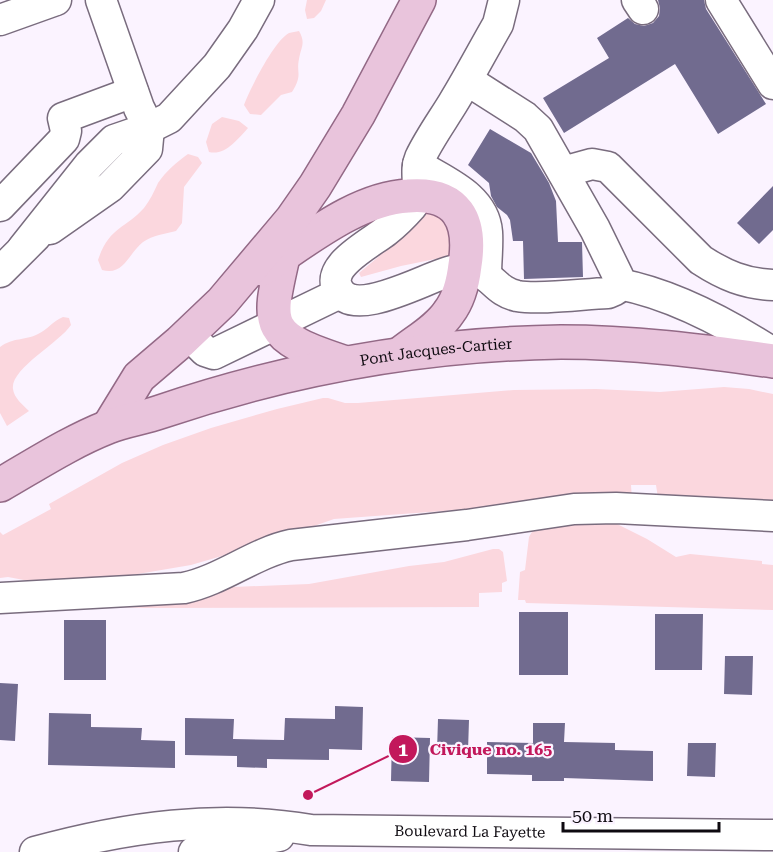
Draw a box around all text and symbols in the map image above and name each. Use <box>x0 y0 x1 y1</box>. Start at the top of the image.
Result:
street label: Pont Jacques-Cartier <box>358 335 513 370</box>
callout: Civique no. 165 <box>388 732 564 766</box>
text: 1 <box>398 739 408 760</box>
text: Civique no. 165 <box>430 740 552 759</box>
scale bar <box>563 795 719 833</box>
text: 50 m <box>572 805 613 826</box>
street label: Boulevard La Fayette <box>394 822 546 842</box>

